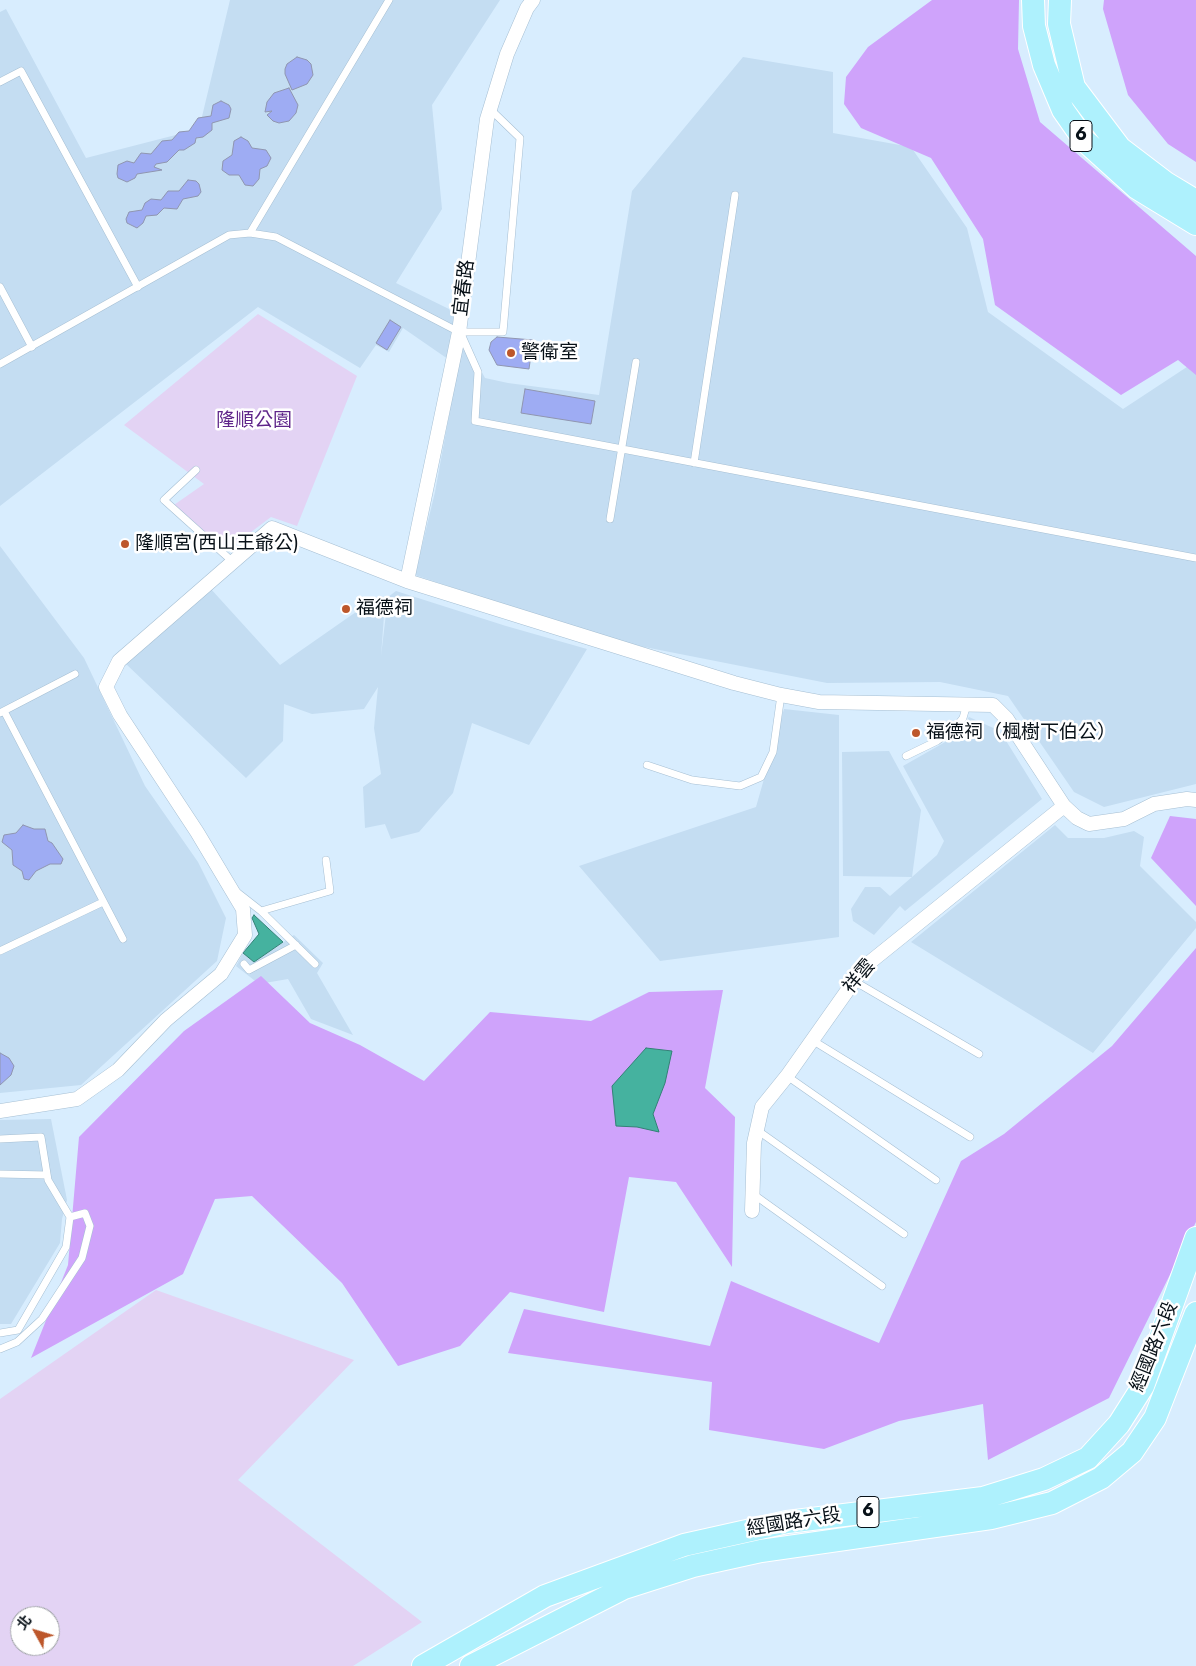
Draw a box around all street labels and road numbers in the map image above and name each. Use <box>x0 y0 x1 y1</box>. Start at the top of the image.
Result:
road number: 6 <box>1070 120 1092 152</box>
street label: 宜春路 <box>450 258 480 318</box>
street label: 祥雲 <box>839 955 881 999</box>
street label: 經國路六段 <box>1127 1299 1183 1395</box>
road number: 6 <box>857 1496 879 1528</box>
street label: 經國路六段 <box>745 1504 843 1542</box>

